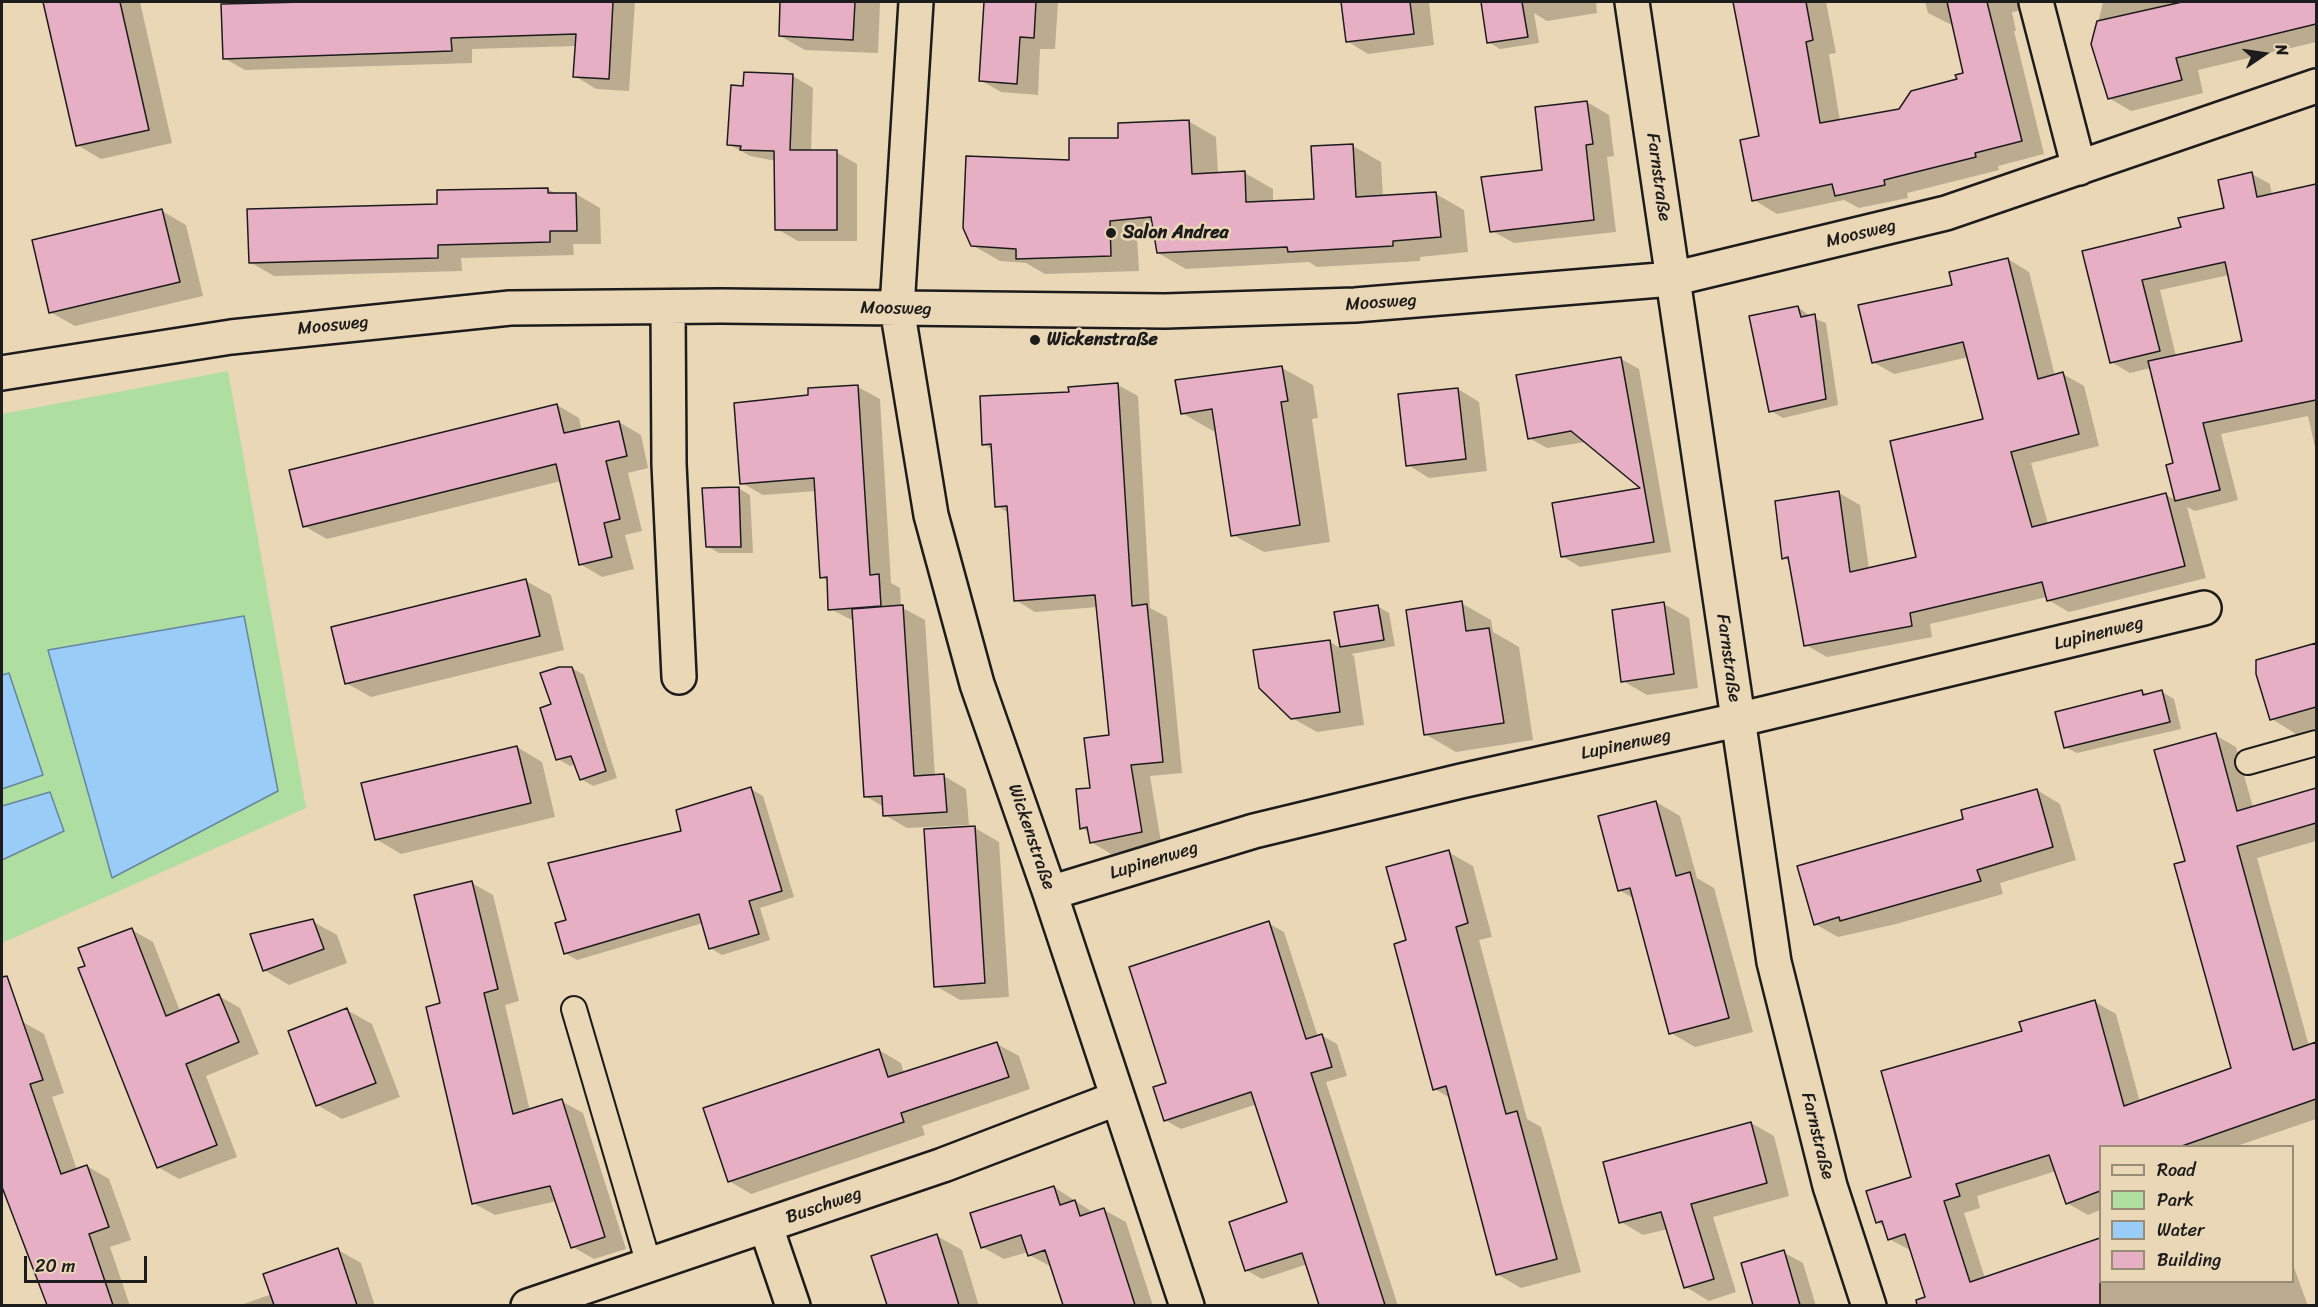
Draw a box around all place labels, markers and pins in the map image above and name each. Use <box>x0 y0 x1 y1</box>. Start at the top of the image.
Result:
place label: Salon Andrea <box>1123 222 1229 244</box>
marker: Salon Andrea <box>1104 226 1118 240</box>
place label: Wickenstraße <box>1047 329 1158 351</box>
marker: Wickenstraße <box>1028 333 1042 347</box>

